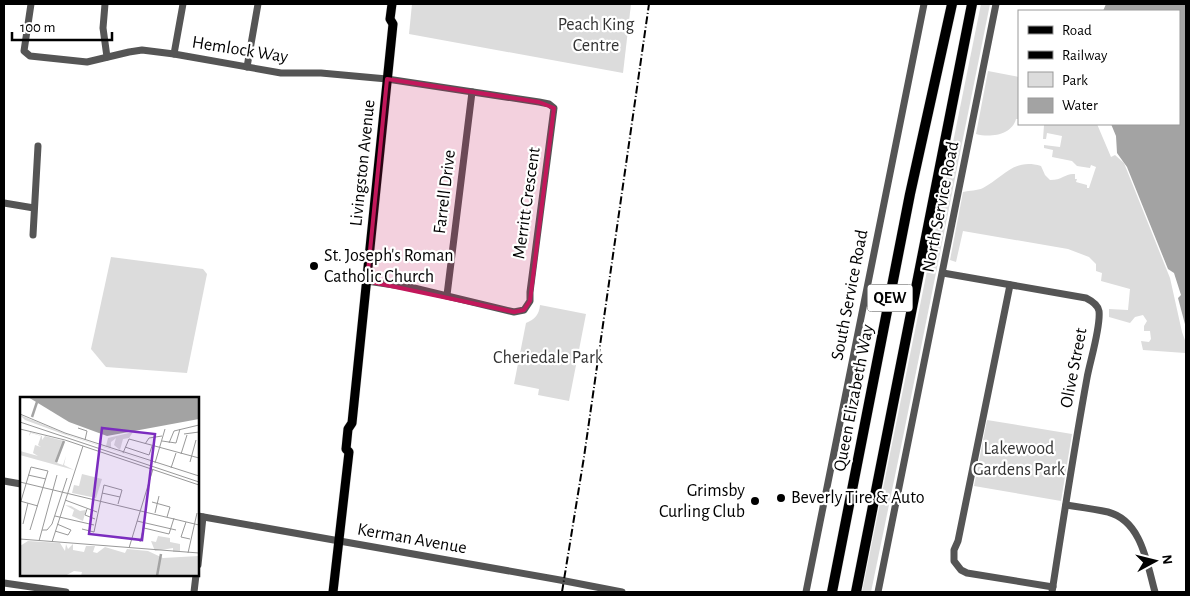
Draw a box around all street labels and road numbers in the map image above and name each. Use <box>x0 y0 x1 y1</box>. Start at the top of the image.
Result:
street label: Hemlock Way <box>191 34 290 67</box>
street label: Livingston Avenue <box>347 99 379 227</box>
street label: North Service Road <box>919 140 963 274</box>
street label: Merritt Crescent <box>510 146 544 260</box>
street label: Farrell Drive <box>431 149 459 235</box>
street label: South Service Road <box>829 228 871 362</box>
road number: QEW <box>868 284 912 312</box>
street label: Queen Elizabeth Way <box>831 323 877 473</box>
street label: Olive Street <box>1057 326 1091 410</box>
street label: Kerman Avenue <box>356 521 468 557</box>

